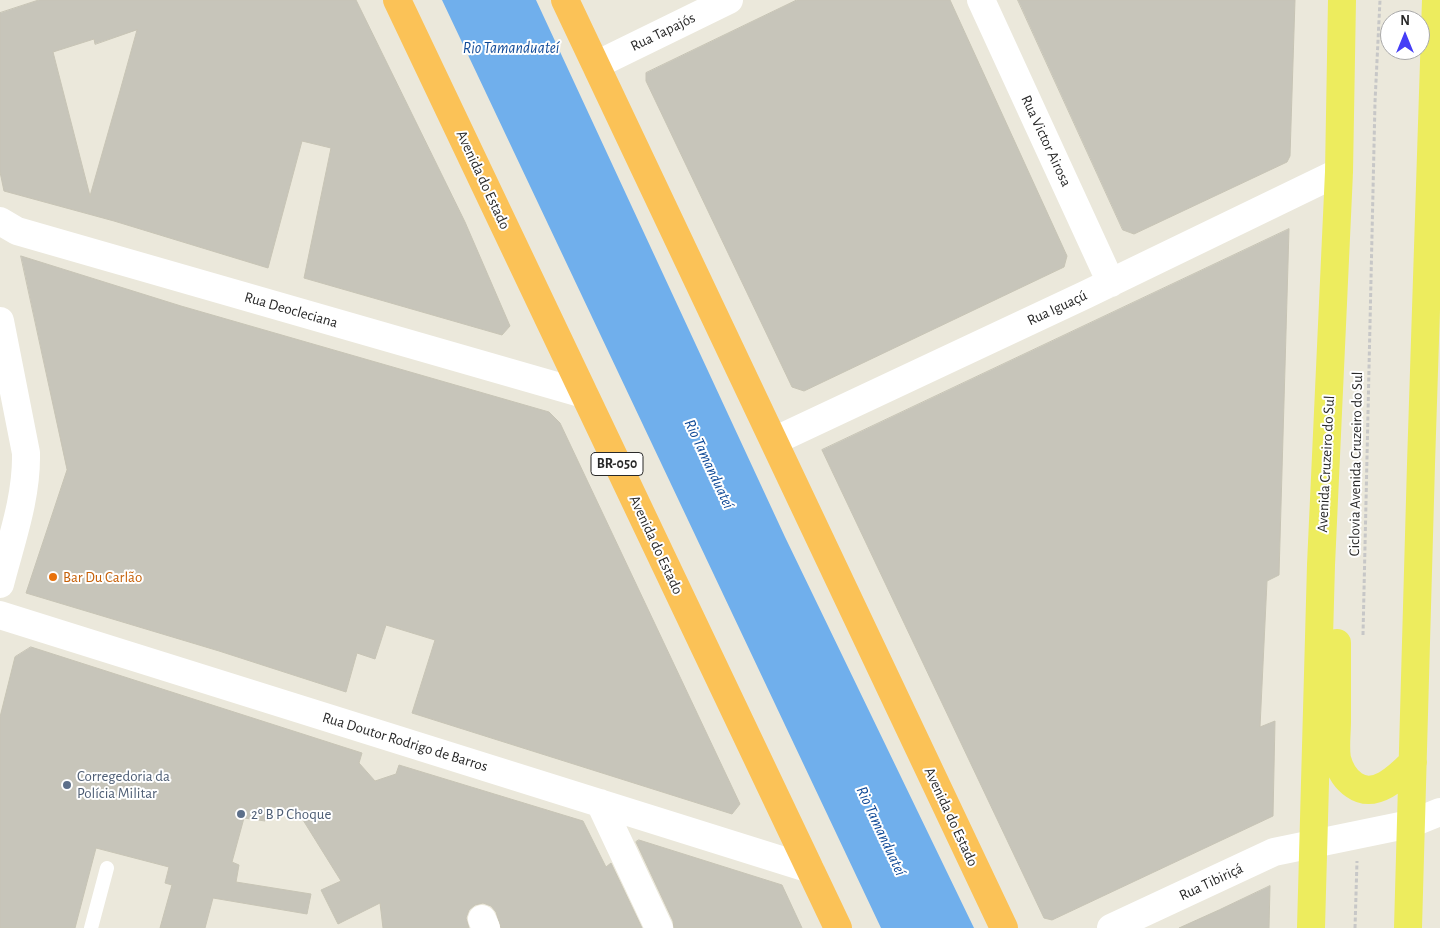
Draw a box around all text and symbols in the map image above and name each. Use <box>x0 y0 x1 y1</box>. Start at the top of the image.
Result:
street label: Rua Tapajós <box>628 9 698 55</box>
north arrow <box>1380 10 1430 60</box>
text: N <box>1400 14 1410 28</box>
water label: Rio Tamanduateí <box>463 38 559 58</box>
street label: Rua Victor Airosa <box>1017 92 1075 190</box>
street label: Avenida do Estado <box>452 128 514 232</box>
street label: Rua Iguaçú <box>1024 286 1090 330</box>
street label: Rua Deocleciana <box>242 288 340 332</box>
street label: Ciclovia Avenida Cruzeiro do Sul <box>1345 372 1367 556</box>
street label: Avenida Cruzeiro do Sul <box>1313 395 1339 533</box>
water label: Rio Tamanduateí <box>680 416 738 512</box>
road number: BR-050 <box>591 452 643 476</box>
street label: Avenida do Estado <box>625 493 687 597</box>
place label: Bar Du Carlão <box>63 568 142 586</box>
marker: Bar Du Carlão <box>47 571 59 583</box>
street label: Rua Doutor Rodrigo de Barros <box>320 708 490 776</box>
street label: Avenida do Estado <box>920 765 982 869</box>
place label: Corregedoria da Polícia Militar <box>77 767 170 802</box>
marker: Corregedoria da Polícia Militar <box>61 779 73 791</box>
water label: Rio Tamanduateí <box>852 783 910 879</box>
place label: 2º B P Choque <box>251 805 331 823</box>
marker: 2º B P Choque <box>235 808 247 820</box>
street label: Rua Tibiriçá <box>1176 859 1246 905</box>

